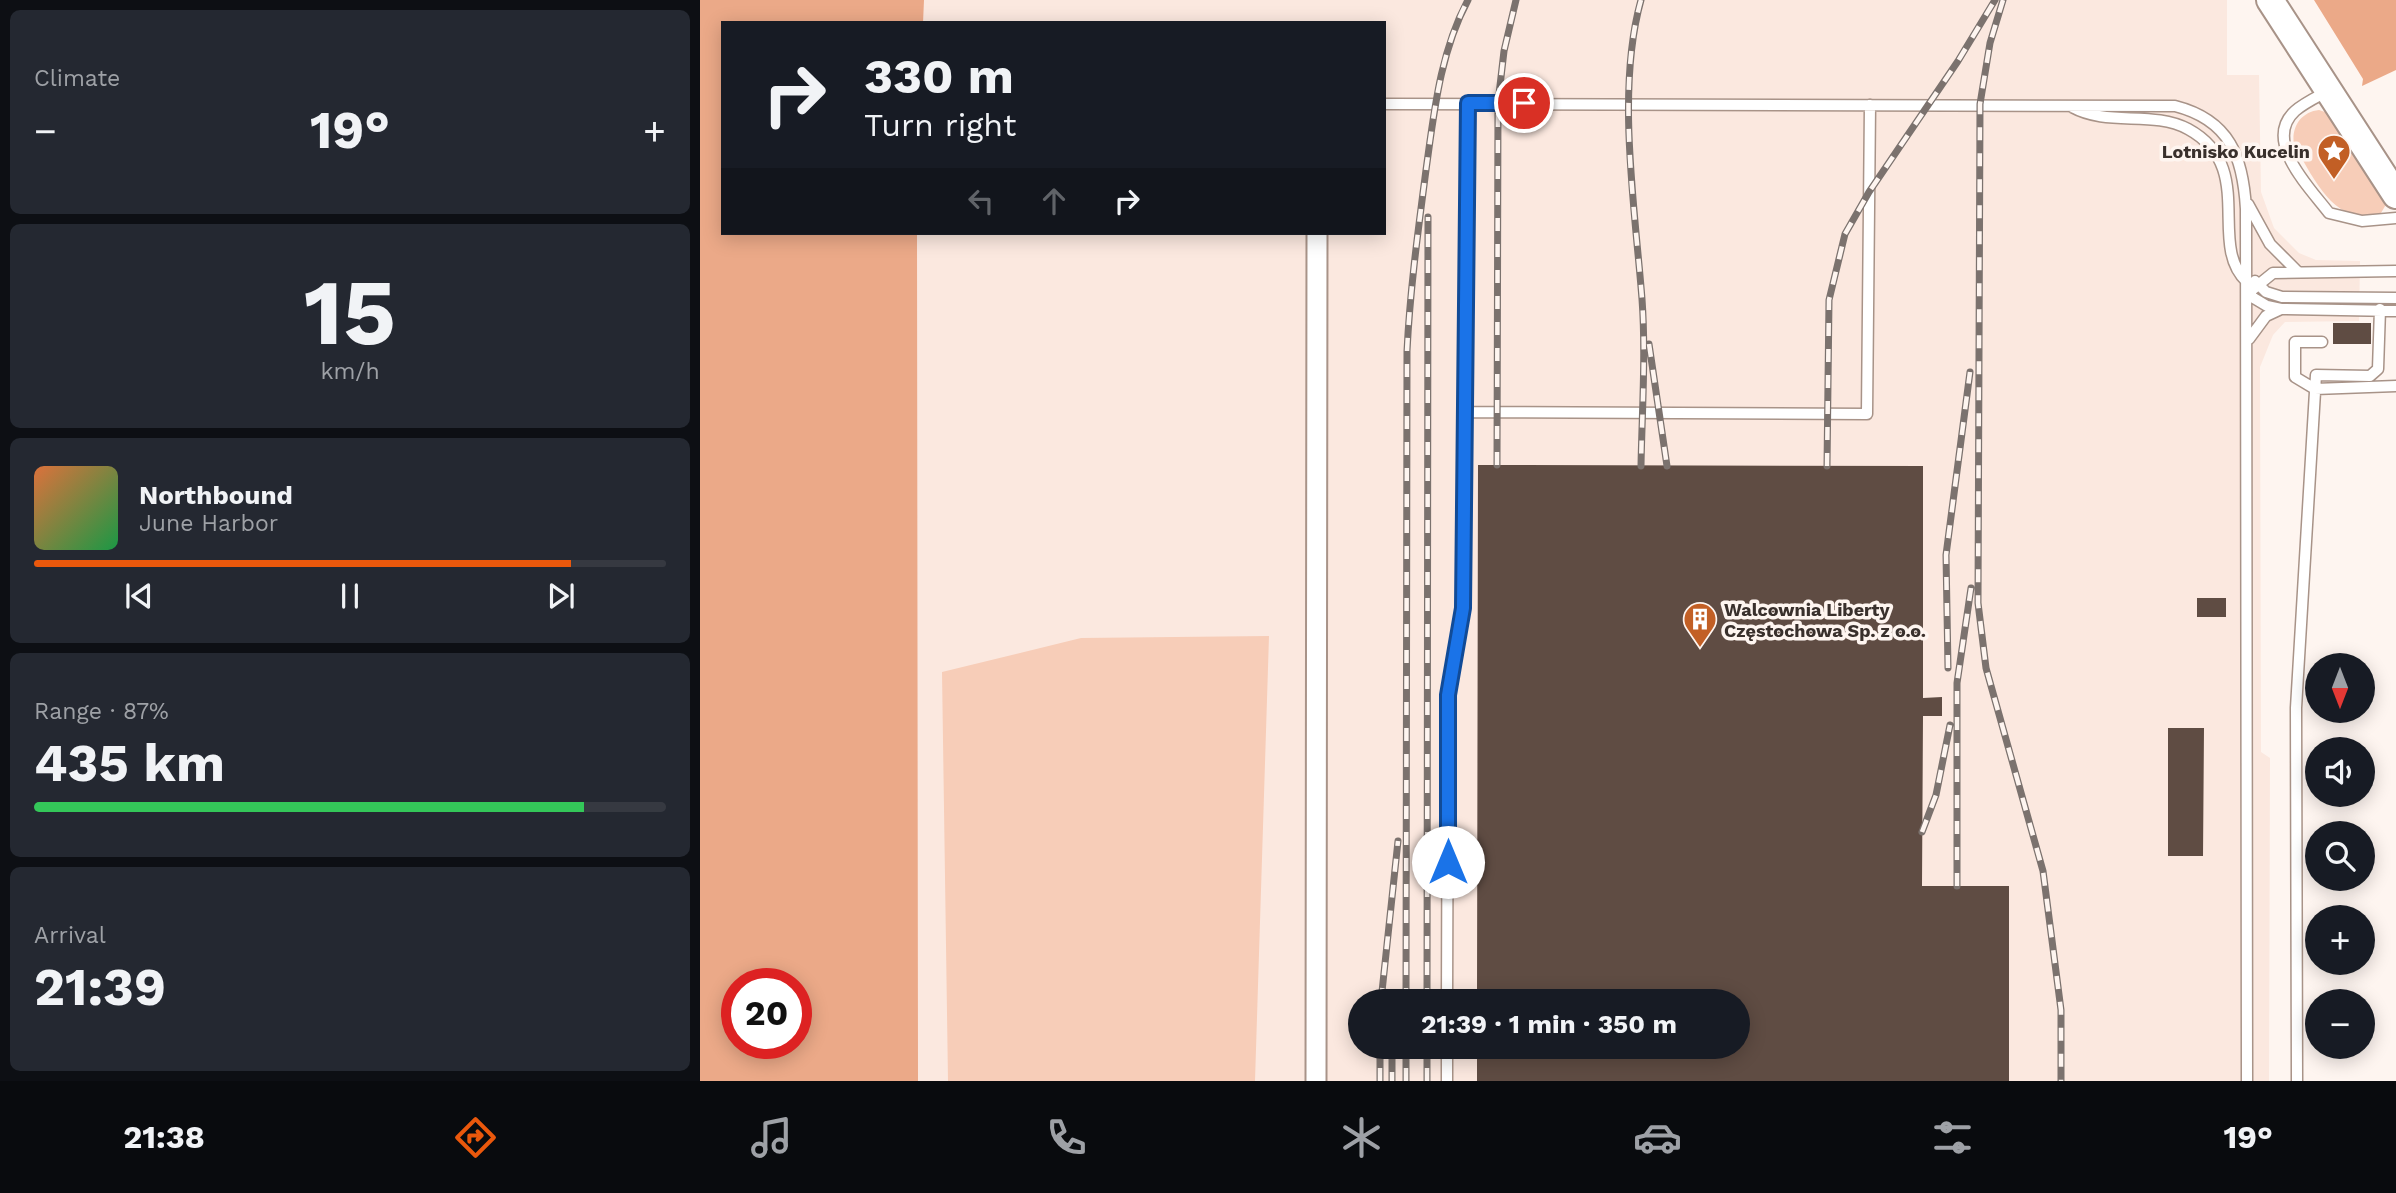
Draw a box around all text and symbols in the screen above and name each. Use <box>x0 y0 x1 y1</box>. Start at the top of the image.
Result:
text: 330 m <box>864 47 1014 105</box>
icon: right <box>749 49 840 140</box>
text: Climate <box>34 65 120 92</box>
pin <box>1494 73 1554 133</box>
icon: arrive <box>1505 84 1543 122</box>
text: 19° <box>310 100 390 161</box>
text: Turn right <box>864 106 1016 144</box>
text: − <box>34 109 57 153</box>
text: + <box>643 109 666 153</box>
place icon: Lotnisko Kucelin <box>2315 132 2353 181</box>
place label: Lotnisko Kucelin <box>2162 141 2310 162</box>
icon: left <box>962 182 1000 220</box>
icon: ahead <box>1035 182 1073 220</box>
icon: right <box>1108 182 1146 220</box>
text: 15 <box>304 259 396 366</box>
text: km/h <box>320 358 380 385</box>
text: Northbound <box>139 480 293 510</box>
text: June Harbor <box>139 510 278 537</box>
icon: previous <box>120 577 158 615</box>
icon: pause <box>331 577 369 615</box>
icon: next <box>542 577 580 615</box>
place label: Walcownia Liberty Częstochowa Sp. z o.o. <box>1724 599 1926 641</box>
building icon: Walcownia Liberty Częstochowa Sp. z o.o. <box>1681 600 1719 649</box>
north arrow <box>2305 653 2375 723</box>
map controls <box>2305 653 2375 1059</box>
text: Range · 87% <box>34 698 169 725</box>
text: 435 km <box>34 733 225 794</box>
button: sound <box>2305 737 2375 807</box>
button: search <box>2305 821 2375 891</box>
position arrow <box>1411 825 1485 899</box>
button: + <box>2305 905 2375 975</box>
text: Arrival <box>34 922 106 949</box>
text: 21:39 <box>34 957 166 1018</box>
speed limit sign: 20 <box>721 968 812 1059</box>
button: − <box>2305 989 2375 1059</box>
text: 21:39 · 1 min · 350 m <box>1421 1009 1677 1039</box>
icon: directions <box>451 1113 500 1162</box>
icon: music <box>747 1113 796 1162</box>
icon: phone <box>1042 1113 1091 1162</box>
icon: climate <box>1337 1113 1386 1162</box>
icon: car <box>1633 1113 1682 1162</box>
icon: filters <box>1928 1113 1977 1162</box>
text: 21:38 <box>123 1118 205 1156</box>
text: 19° <box>2223 1118 2273 1156</box>

